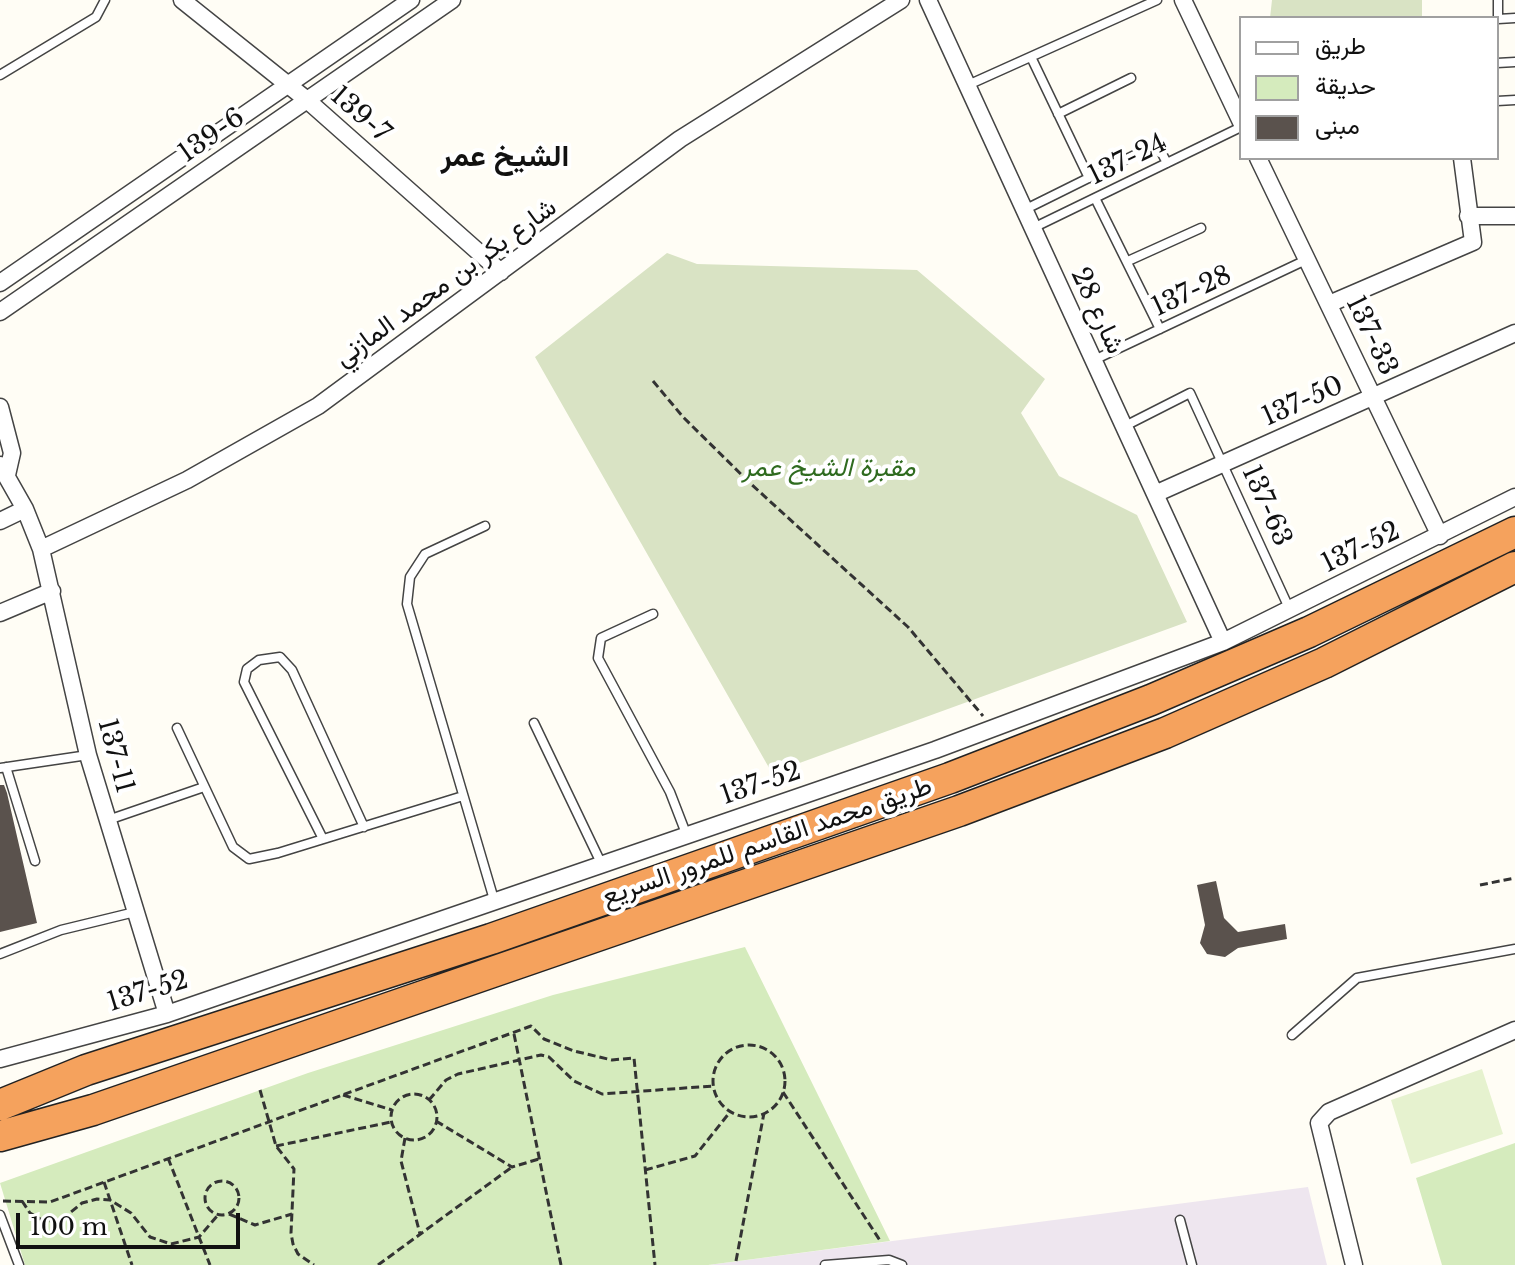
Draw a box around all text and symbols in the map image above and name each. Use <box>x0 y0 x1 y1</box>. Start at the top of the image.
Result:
legend <box>1239 16 1499 160</box>
text: طريق <box>1315 31 1366 60</box>
text: حديقة <box>1315 71 1376 100</box>
street label: 139-7 <box>324 81 396 149</box>
street label: 139-6 <box>173 102 251 170</box>
text: مبنى <box>1315 111 1360 140</box>
street label: 137-24 <box>1084 128 1172 192</box>
district label: الشيخ عمر <box>441 140 569 176</box>
street label: شارع بكر بن محمد المازني <box>329 192 563 374</box>
street label: 137-28 <box>1147 260 1237 324</box>
street label: شارع 28 <box>1064 263 1130 359</box>
street label: 137-33 <box>1339 291 1403 381</box>
street label: 137-50 <box>1258 370 1348 434</box>
park label: مقبرة الشيخ عمر <box>743 453 915 485</box>
street label: 137-63 <box>1234 461 1298 551</box>
street label: 137-52 <box>1317 516 1405 580</box>
street label: 137-11 <box>90 716 140 796</box>
street label: 137-52 <box>717 756 805 812</box>
street label: طريق محمد القاسم للمرور السريع <box>598 771 936 913</box>
street label: 137-52 <box>104 965 192 1019</box>
scale bar <box>20 1197 244 1247</box>
text: 100 m <box>30 1212 108 1241</box>

